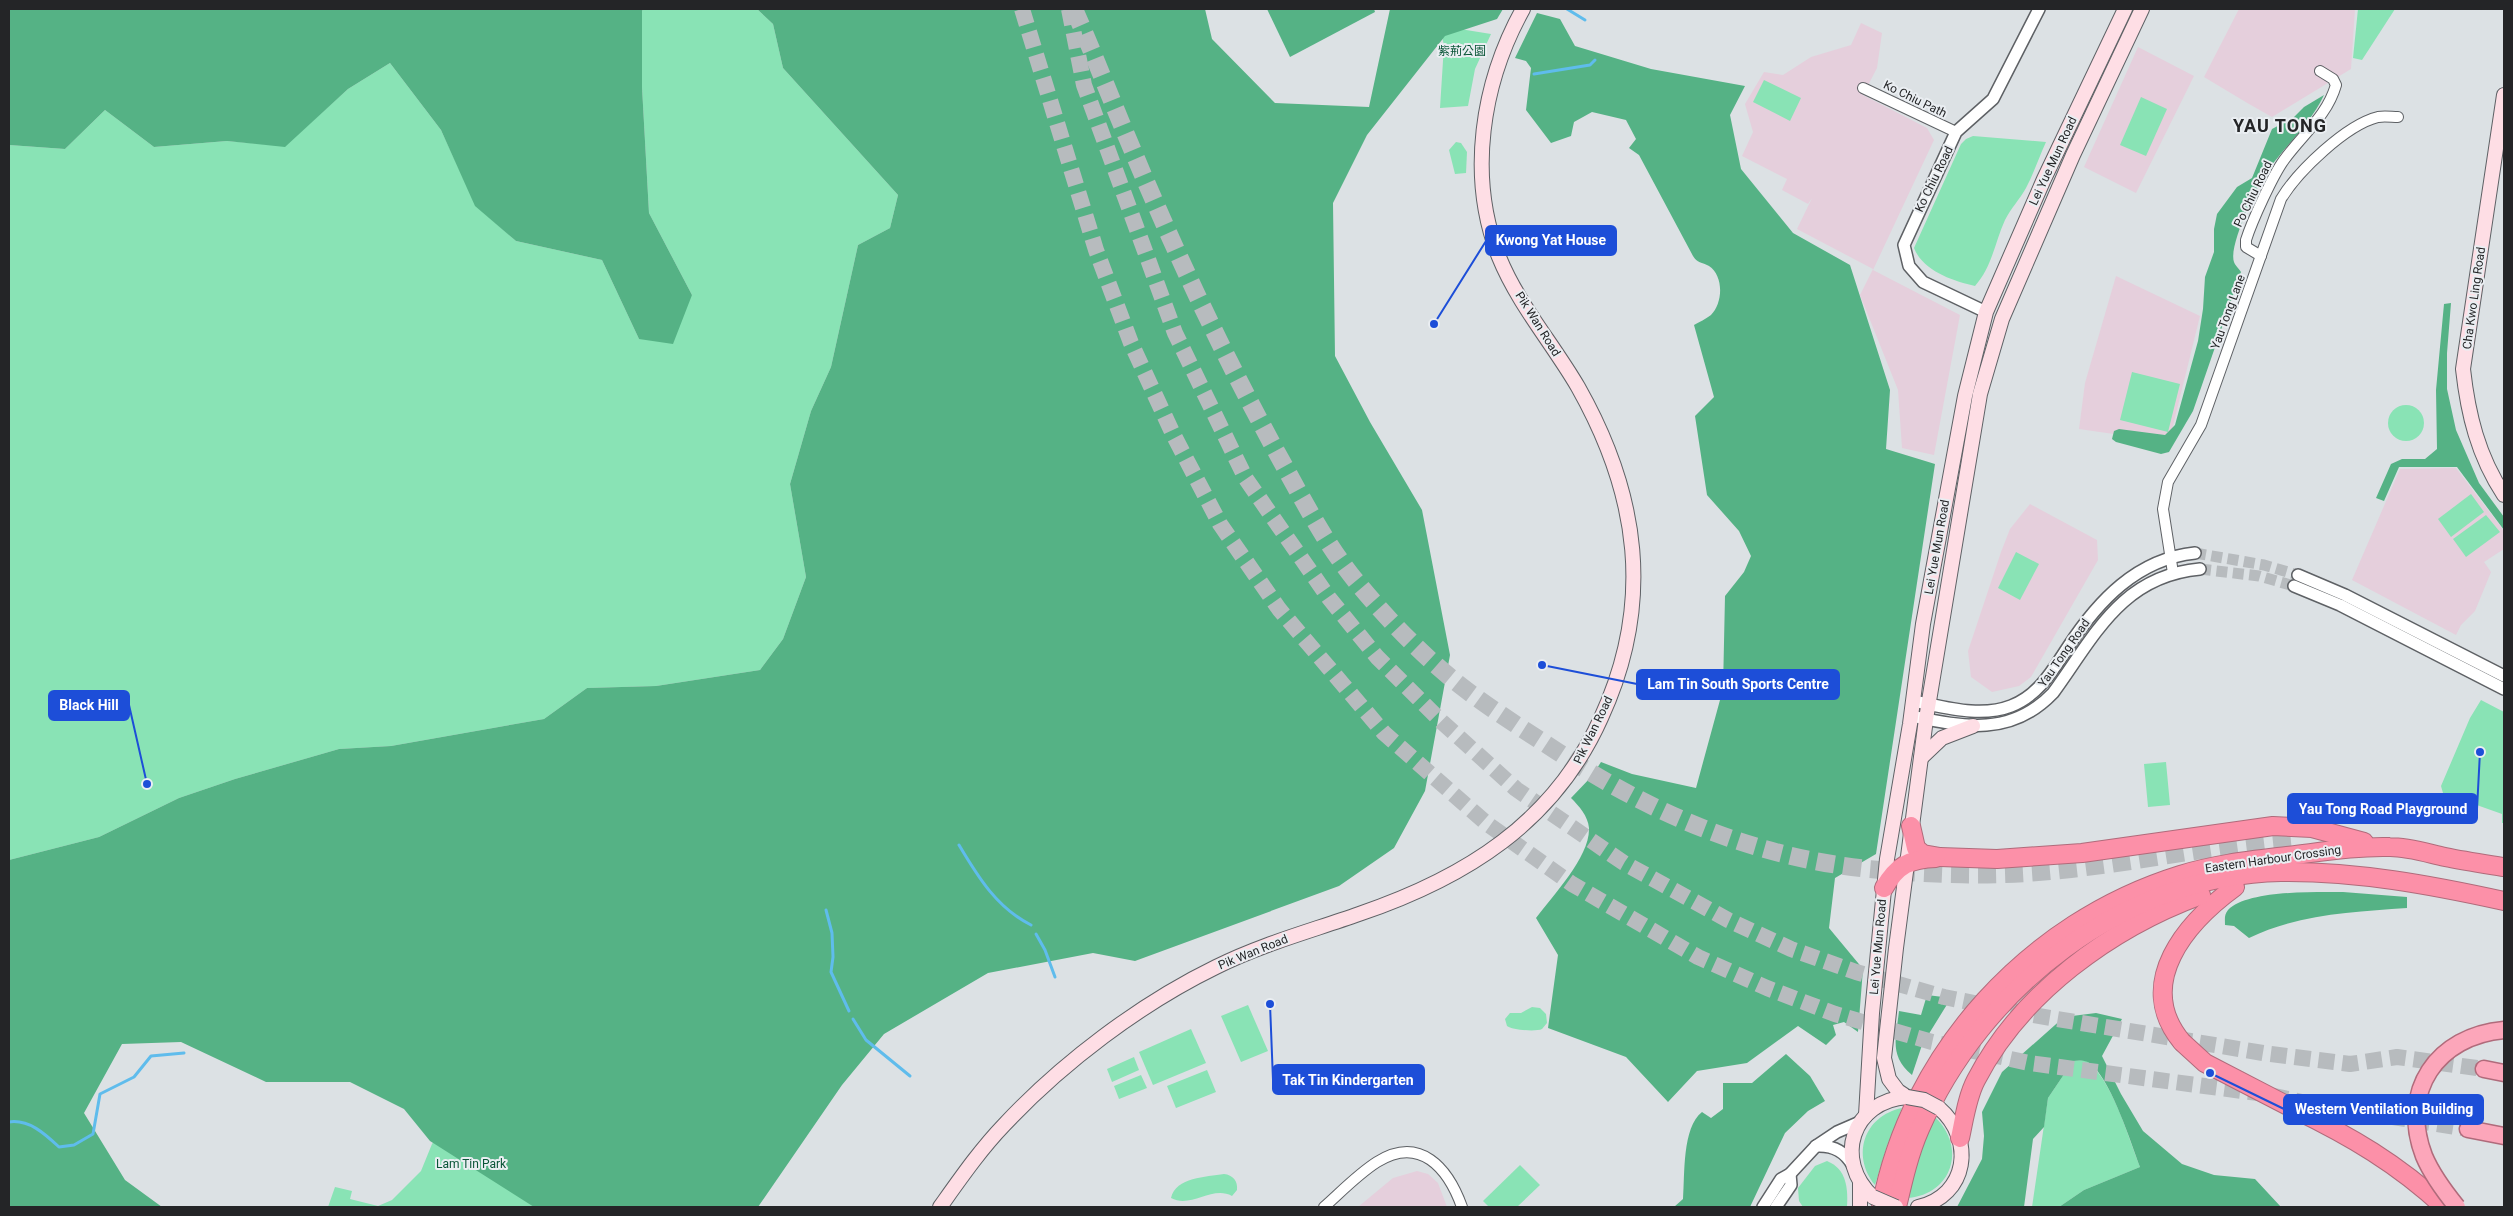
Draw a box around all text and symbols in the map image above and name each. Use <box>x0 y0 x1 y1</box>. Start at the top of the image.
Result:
park label: 紫荊公園 <box>1438 44 1486 58</box>
street label: Ko Chiu Path <box>1881 78 1949 120</box>
street label: Lei Yue Mun Road <box>2026 115 2080 207</box>
district label: YAU TONG <box>2233 115 2327 136</box>
street label: Ko Chiu Road <box>1912 144 1956 214</box>
street label: Po Chiu Road <box>2231 159 2275 229</box>
callout: Kwong Yat House <box>1486 226 1616 255</box>
text: Kwong Yat House <box>1496 232 1607 248</box>
street label: Cha Kwo Ling Road <box>2460 246 2488 350</box>
street label: Yau Tong Lane <box>2208 273 2248 351</box>
street label: Pik Wan Road <box>1513 289 1563 359</box>
street label: Lei Yue Mun Road <box>1922 499 1952 595</box>
street label: Yau Tong Road <box>2035 616 2093 690</box>
callout: Lam Tin South Sports Centre <box>1637 670 1839 699</box>
text: Lam Tin South Sports Centre <box>1647 676 1829 692</box>
callout: Black Hill <box>49 691 129 720</box>
street label: Pik Wan Road <box>1571 694 1615 766</box>
text: Black Hill <box>59 697 119 713</box>
callout: Yau Tong Road Playground <box>2288 794 2477 823</box>
text: Yau Tong Road Playground <box>2299 801 2467 817</box>
street label: Eastern Harbour Crossing <box>2204 843 2342 875</box>
street label: Lei Yue Mun Road <box>1867 899 1889 995</box>
street label: Pik Wan Road <box>1216 932 1290 972</box>
callout: Tak Tin Kindergarten <box>1273 1065 1424 1094</box>
text: Tak Tin Kindergarten <box>1282 1072 1414 1088</box>
callout: Western Ventilation Building <box>2284 1095 2483 1124</box>
text: Western Ventilation Building <box>2295 1101 2473 1117</box>
park label: Lam Tin Park <box>436 1157 507 1171</box>

